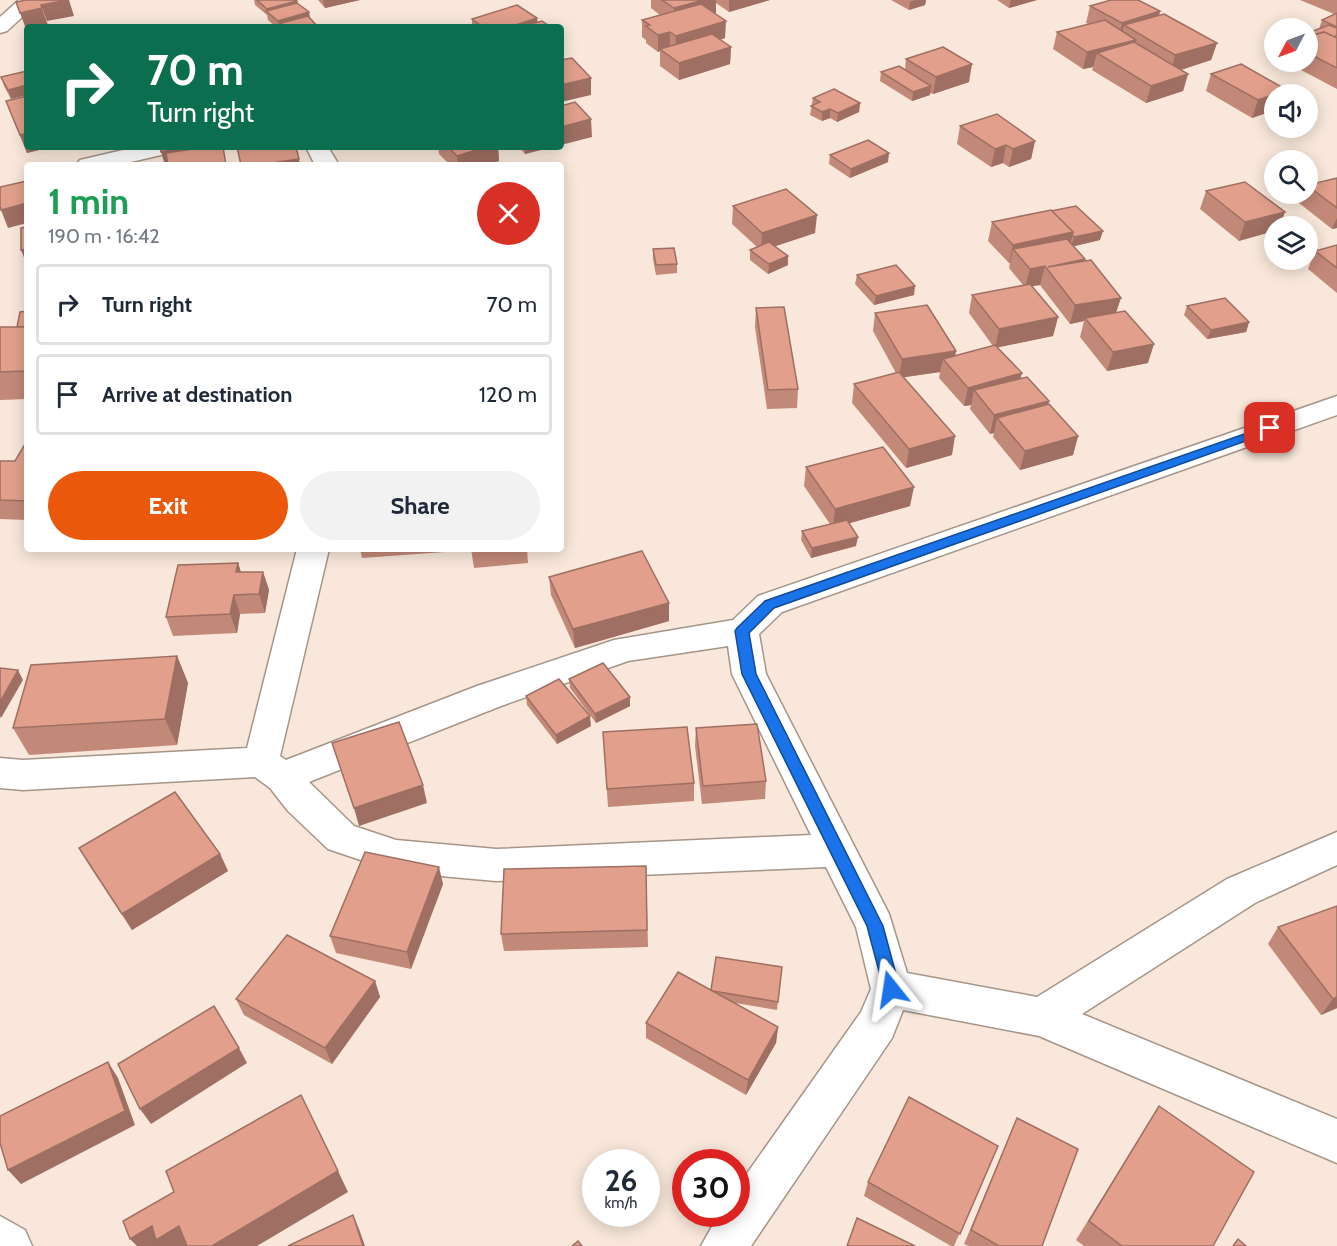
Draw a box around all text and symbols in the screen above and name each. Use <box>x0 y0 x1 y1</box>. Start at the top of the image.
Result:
north arrow <box>1264 18 1318 72</box>
map controls <box>1264 18 1318 270</box>
text: 70 m <box>147 44 244 96</box>
icon: right <box>48 48 126 126</box>
button: sound <box>1264 84 1318 138</box>
text: Turn right <box>147 96 254 129</box>
button: search <box>1264 150 1318 204</box>
text: 1 min <box>48 179 129 223</box>
button: close <box>477 182 540 245</box>
button: layers <box>1264 216 1318 270</box>
text: 190 m · 16:42 <box>48 224 160 248</box>
icon: right <box>51 288 84 321</box>
text: Turn right <box>102 291 192 318</box>
text: 70 m <box>487 291 537 318</box>
icon: arrive <box>51 378 84 411</box>
text: Arrive at destination <box>102 381 292 408</box>
text: 120 m <box>479 381 537 408</box>
pin <box>1244 402 1295 453</box>
icon: arrive <box>1253 411 1286 444</box>
button: Exit <box>48 471 288 540</box>
button: Share <box>300 471 540 540</box>
position arrow <box>859 957 923 1021</box>
speed limit sign: 30 <box>672 1149 750 1227</box>
text: 26 <box>605 1162 637 1199</box>
text: km/h <box>605 1194 637 1212</box>

